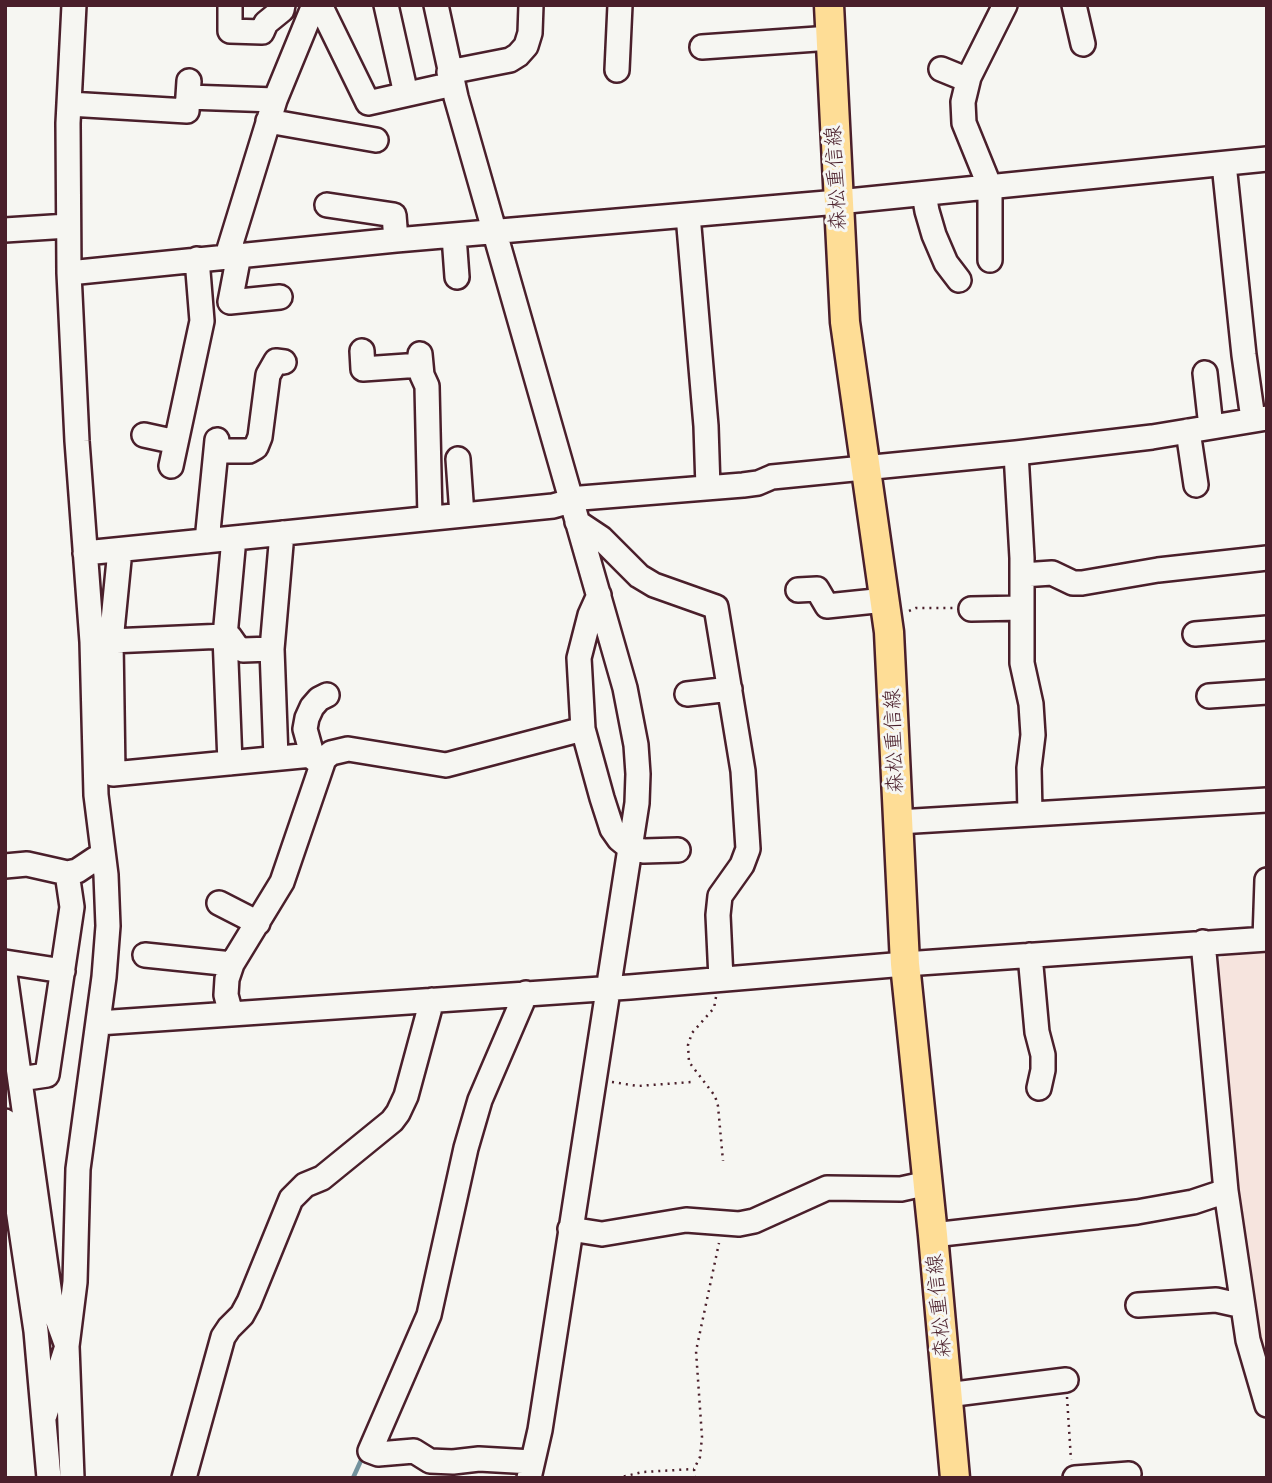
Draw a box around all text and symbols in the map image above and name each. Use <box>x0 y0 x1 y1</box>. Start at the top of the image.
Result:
street label: 森松重信線 <box>822 125 852 231</box>
street label: 森松重信線 <box>881 688 909 794</box>
street label: 森松重信線 <box>923 1253 957 1359</box>

